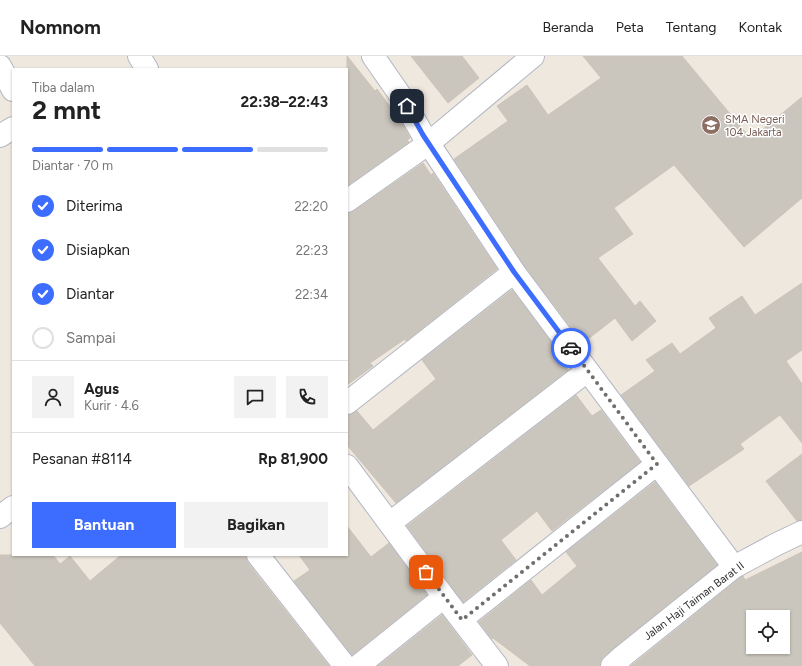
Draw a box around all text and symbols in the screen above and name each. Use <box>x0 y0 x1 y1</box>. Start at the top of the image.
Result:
text: Nomnom <box>20 16 101 39</box>
text: Beranda <box>542 19 594 36</box>
text: Peta <box>616 19 644 36</box>
text: Tentang <box>666 19 716 36</box>
text: Kontak <box>738 19 782 36</box>
text: Tiba dalam <box>32 80 94 95</box>
pin <box>390 89 424 123</box>
text: 22:38–22:43 <box>241 93 328 111</box>
text: 2 mnt <box>32 94 101 126</box>
icon: home <box>396 95 418 117</box>
place label: SMA Negeri 104 Jakarta <box>725 113 784 139</box>
school or university icon: SMA Negeri 104 Jakarta <box>700 114 722 136</box>
text: Diantar · 70 m <box>32 158 113 173</box>
icon: check <box>32 195 54 217</box>
text: Diterima <box>66 197 123 215</box>
text: 22:20 <box>295 199 328 214</box>
icon: check <box>32 239 54 261</box>
text: Disiapkan <box>66 241 130 259</box>
text: 22:23 <box>296 243 328 258</box>
icon: check <box>32 283 54 305</box>
text: Diantar <box>66 285 114 303</box>
text: 22:34 <box>295 287 328 302</box>
courier <box>551 328 591 368</box>
text: Sampai <box>66 329 116 347</box>
icon: car <box>560 337 582 359</box>
button: person <box>32 376 74 418</box>
button: chat <box>234 376 276 418</box>
button: phone <box>286 376 328 418</box>
text: Agus <box>84 380 119 398</box>
text: Kurir · 4.6 <box>84 398 139 413</box>
text: Pesanan #8114 <box>32 450 132 468</box>
text: Rp 81,900 <box>258 450 328 468</box>
button: Bantuan <box>32 502 176 548</box>
button: Bagikan <box>184 502 328 548</box>
pin <box>409 555 443 589</box>
street label: Jalan Haji Taiman Barat II <box>641 559 747 643</box>
icon: bag <box>415 561 437 583</box>
map controls <box>746 610 790 654</box>
button: locate <box>746 610 790 654</box>

